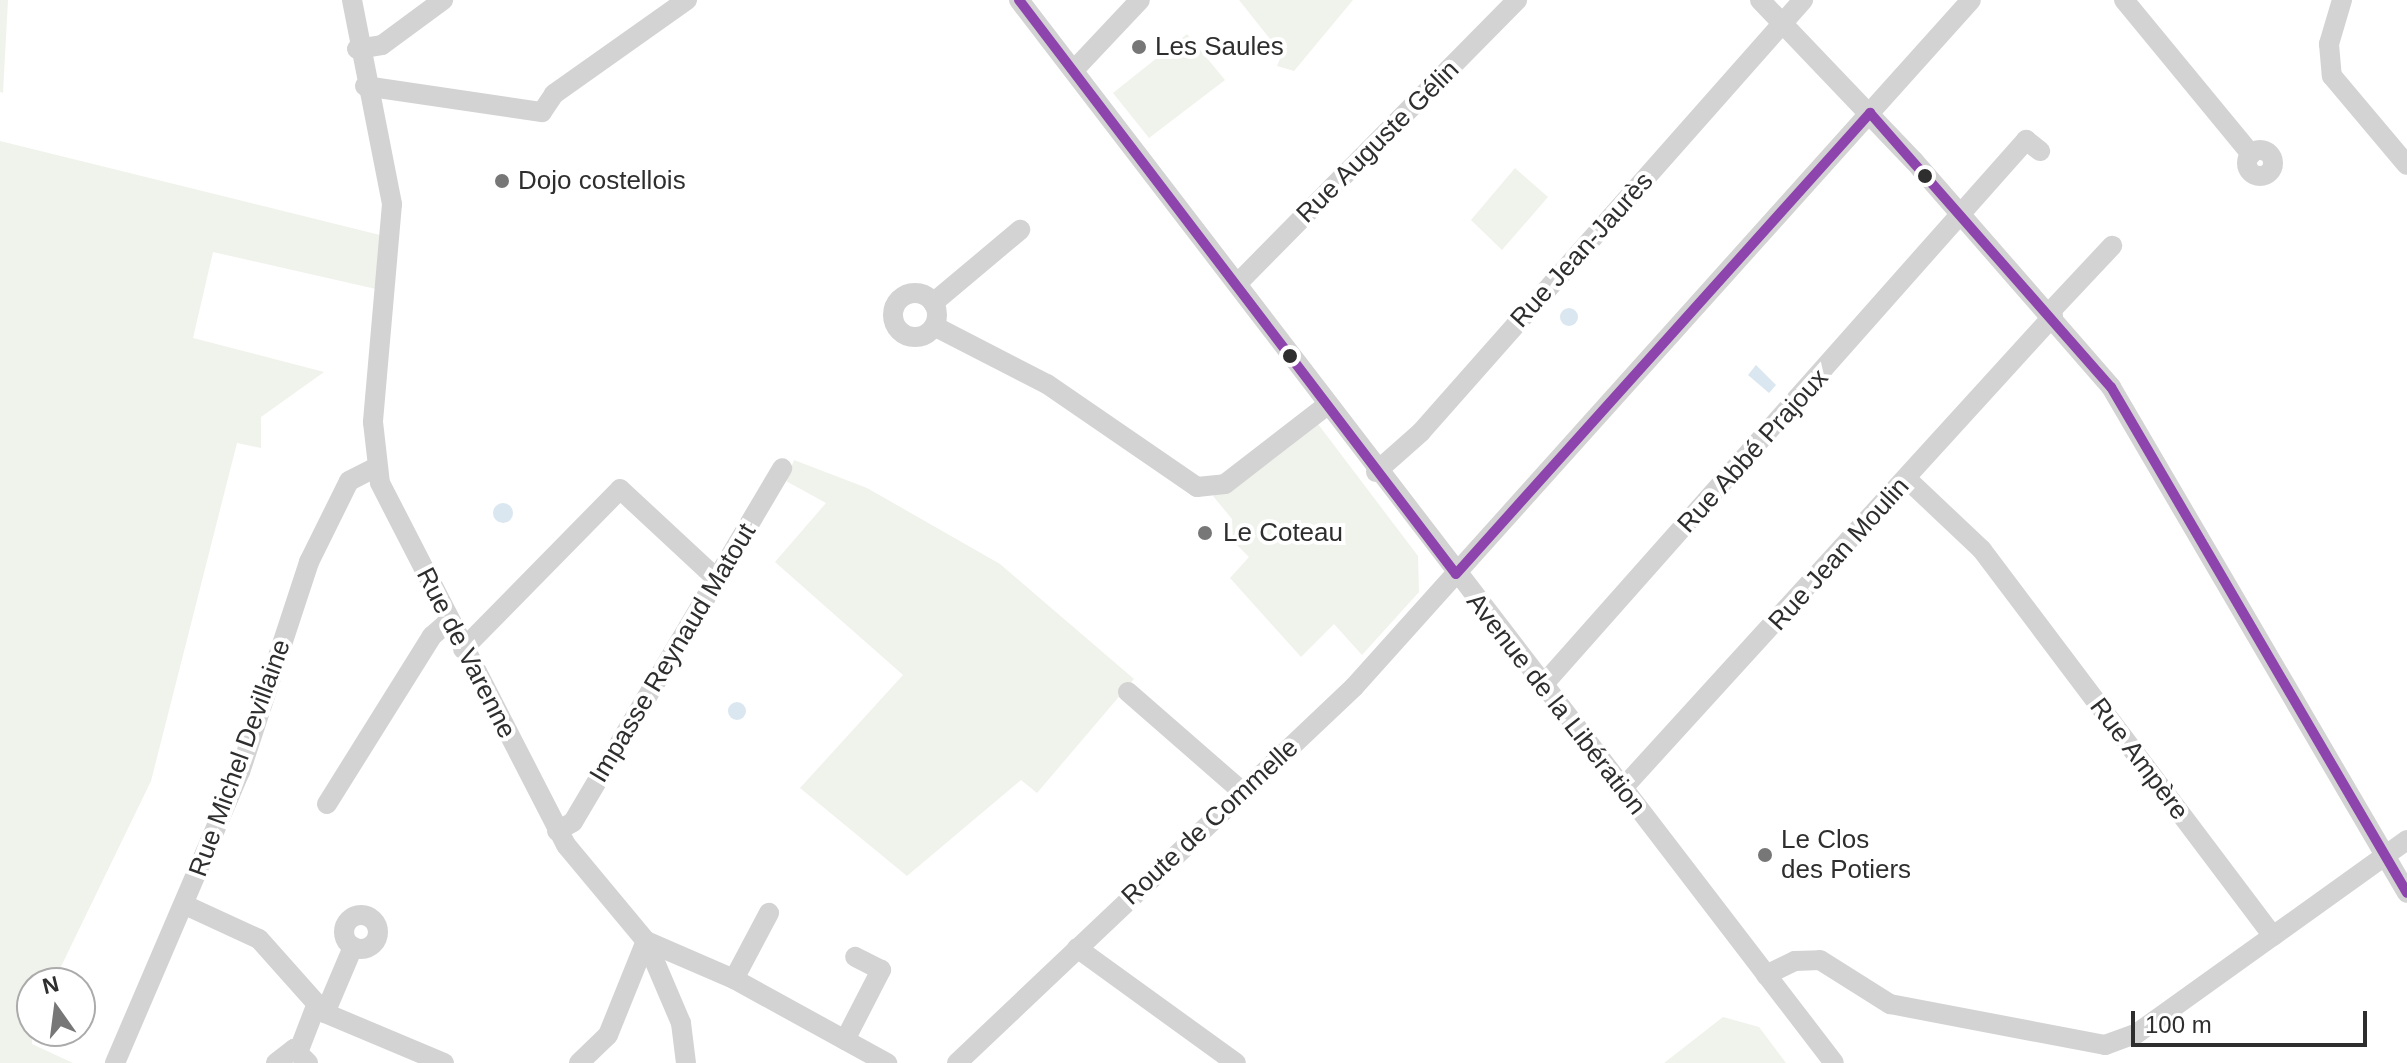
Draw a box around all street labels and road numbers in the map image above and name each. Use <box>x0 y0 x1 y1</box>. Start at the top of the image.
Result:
street label: Rue Auguste Gélin <box>1290 54 1466 230</box>
street label: Rue Jean-Jaurès <box>1504 166 1660 334</box>
street label: Rue Abbé Prajoux <box>1671 362 1835 540</box>
street label: Rue Jean Moulin <box>1762 471 1916 637</box>
street label: Impasse Reynaud Matout <box>583 518 763 788</box>
street label: Rue de Varenne <box>410 562 522 744</box>
street label: Avenue de la Libération <box>1460 587 1652 821</box>
street label: Rue Michel Devillaine <box>183 635 297 881</box>
street label: Rue Ampère <box>2083 691 2195 827</box>
street label: Route de Commelle <box>1115 732 1305 912</box>

